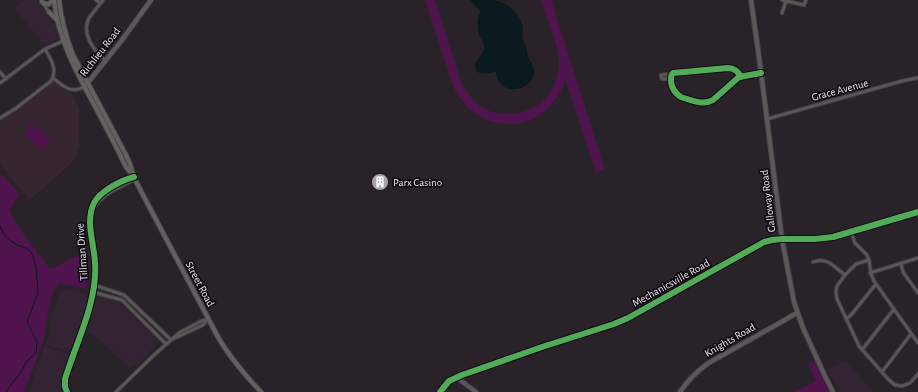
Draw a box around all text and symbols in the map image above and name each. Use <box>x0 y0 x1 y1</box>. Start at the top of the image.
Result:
street label: Richlieu Road <box>78 25 123 78</box>
street label: Grace Avenue <box>811 77 869 103</box>
street label: Galloway Road <box>759 169 777 233</box>
building icon: Parx Casino <box>370 172 390 192</box>
place label: Parx Casino <box>393 177 442 188</box>
street label: Tillman Drive <box>75 223 89 281</box>
street label: Mechanicsville Road <box>630 257 712 309</box>
street label: Street Road <box>184 260 217 309</box>
street label: Knights Road <box>703 321 758 359</box>

